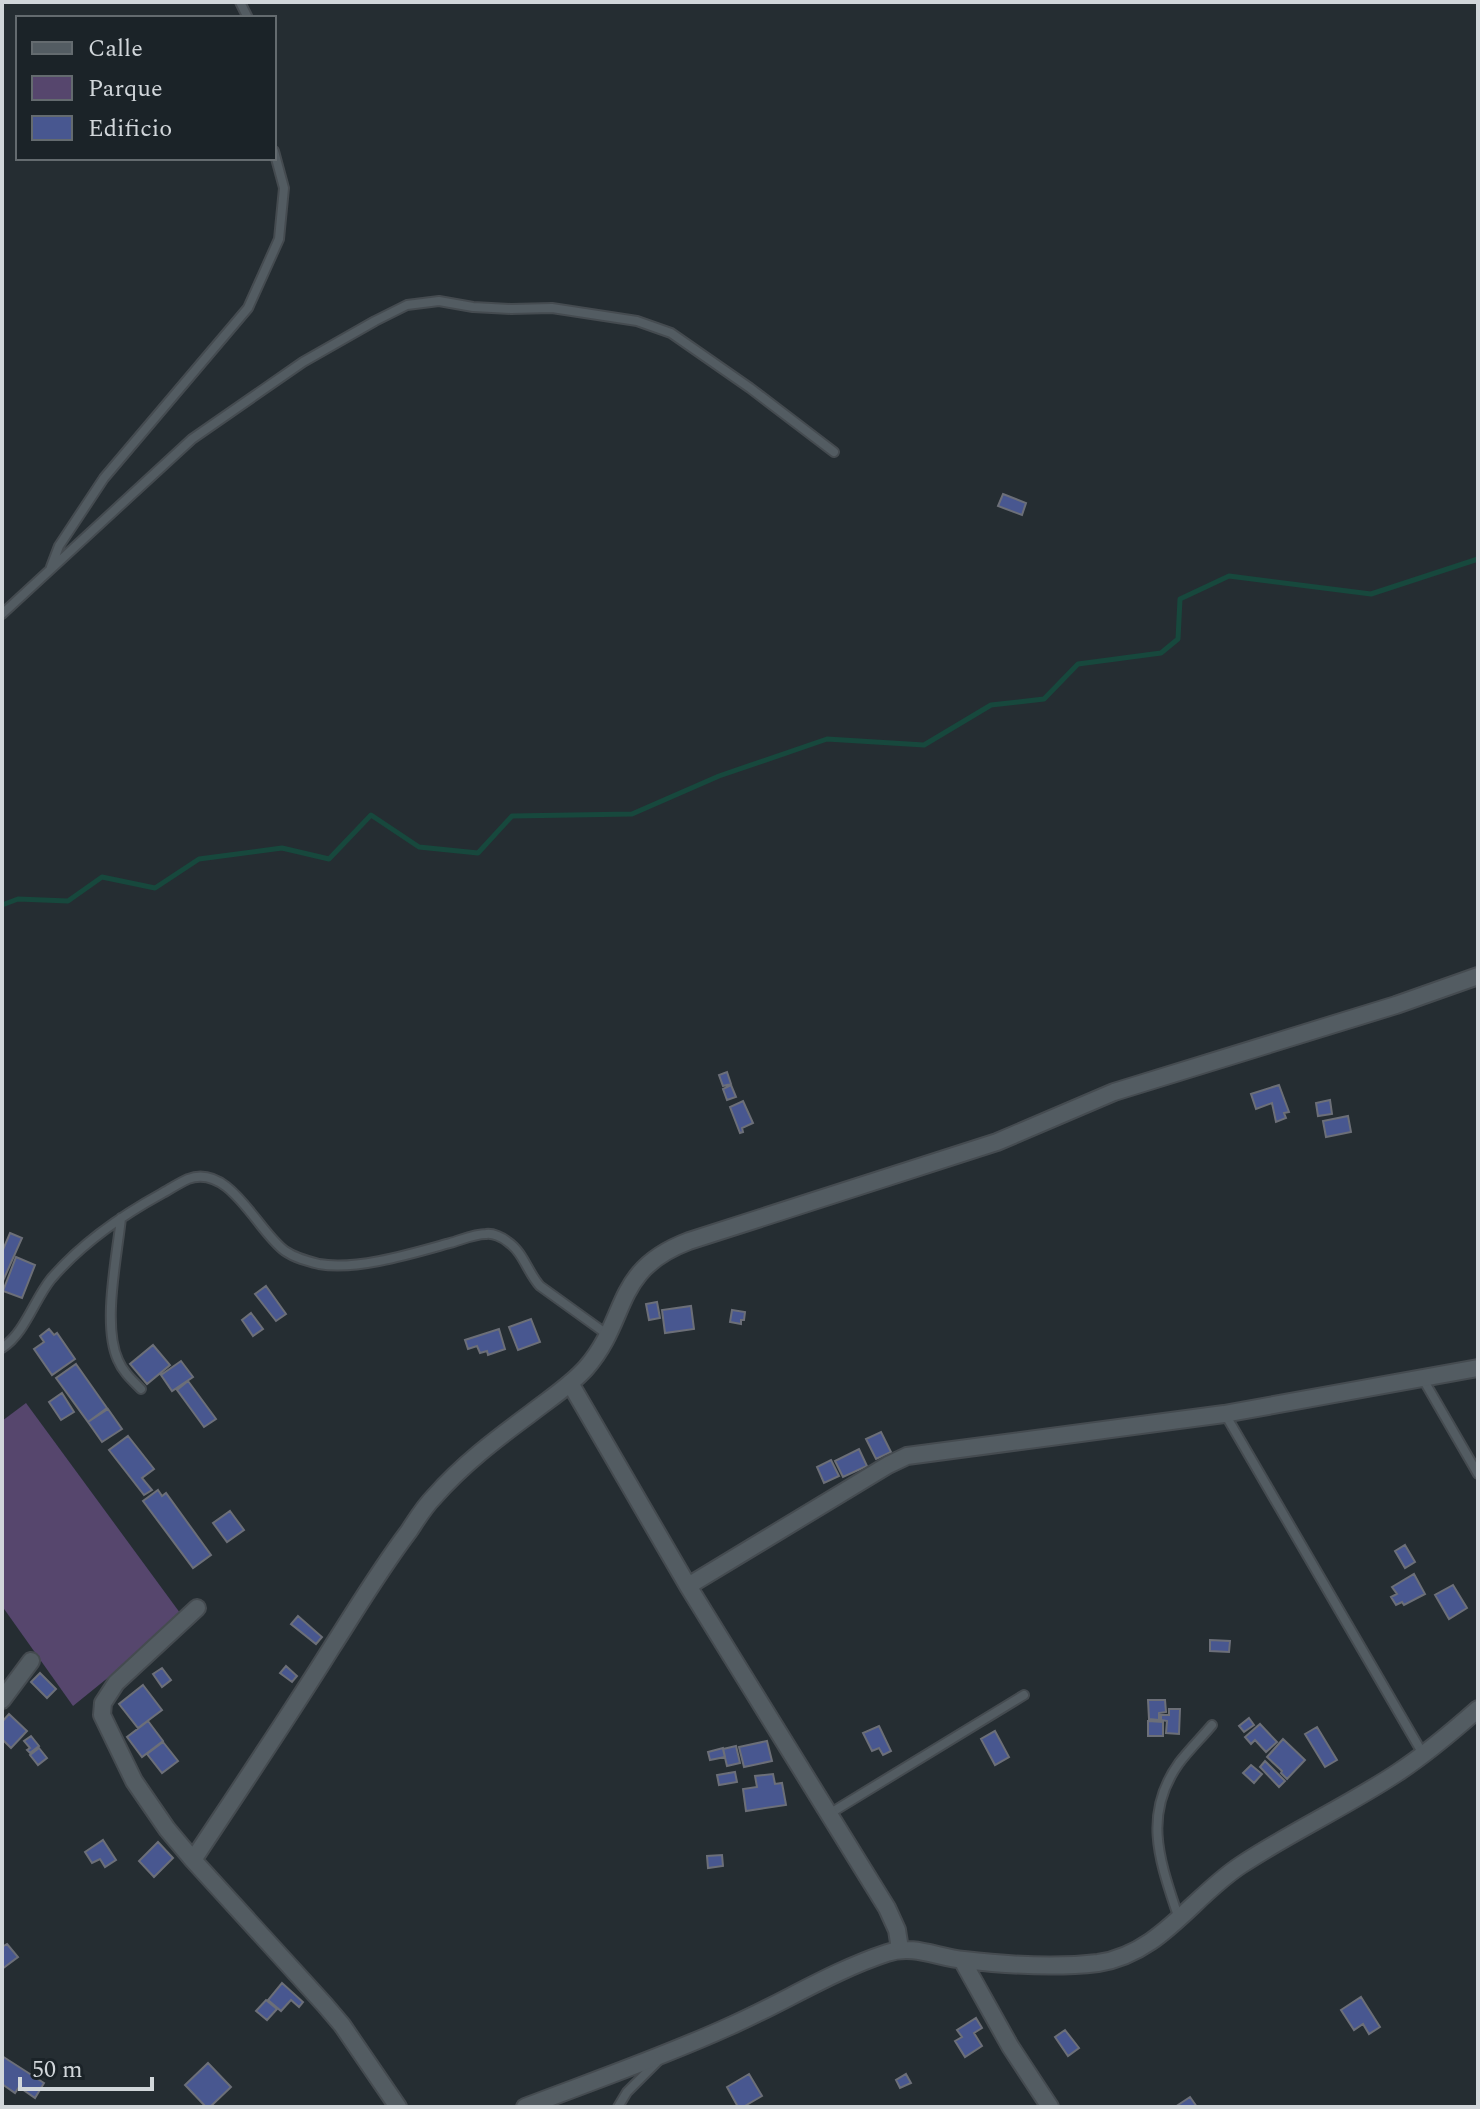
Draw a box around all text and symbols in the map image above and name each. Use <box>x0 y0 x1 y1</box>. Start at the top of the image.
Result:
legend <box>16 16 276 160</box>
text: Calle <box>88 31 143 67</box>
text: Parque <box>88 71 163 107</box>
text: Edificio <box>88 111 172 147</box>
scale bar <box>20 2041 152 2091</box>
text: 50 m <box>32 2052 83 2088</box>

